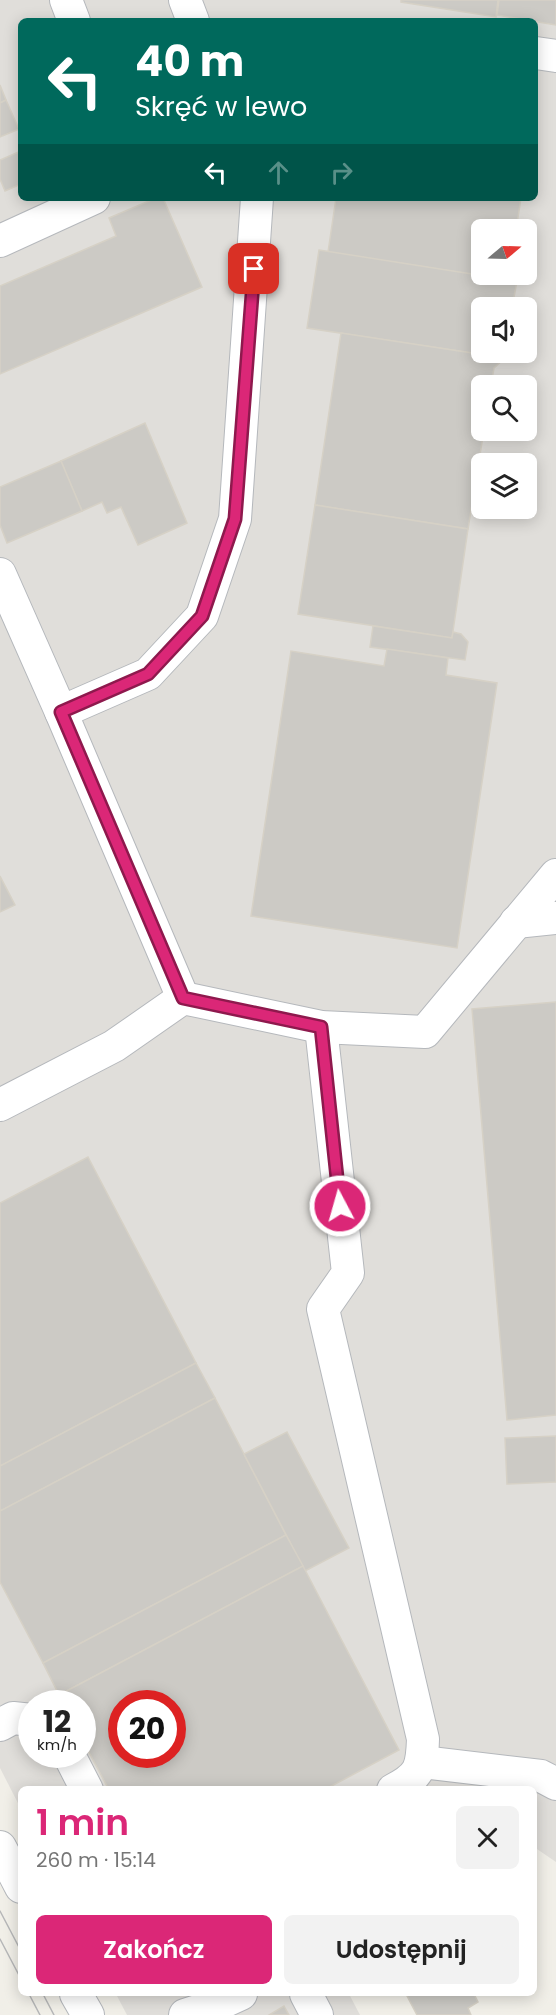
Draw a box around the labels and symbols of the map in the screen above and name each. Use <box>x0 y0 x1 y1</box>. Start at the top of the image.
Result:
north arrow <box>471 219 537 285</box>
pin <box>228 243 279 294</box>
position arrow <box>308 1174 372 1238</box>
speed limit sign: 20 <box>108 1690 186 1768</box>

